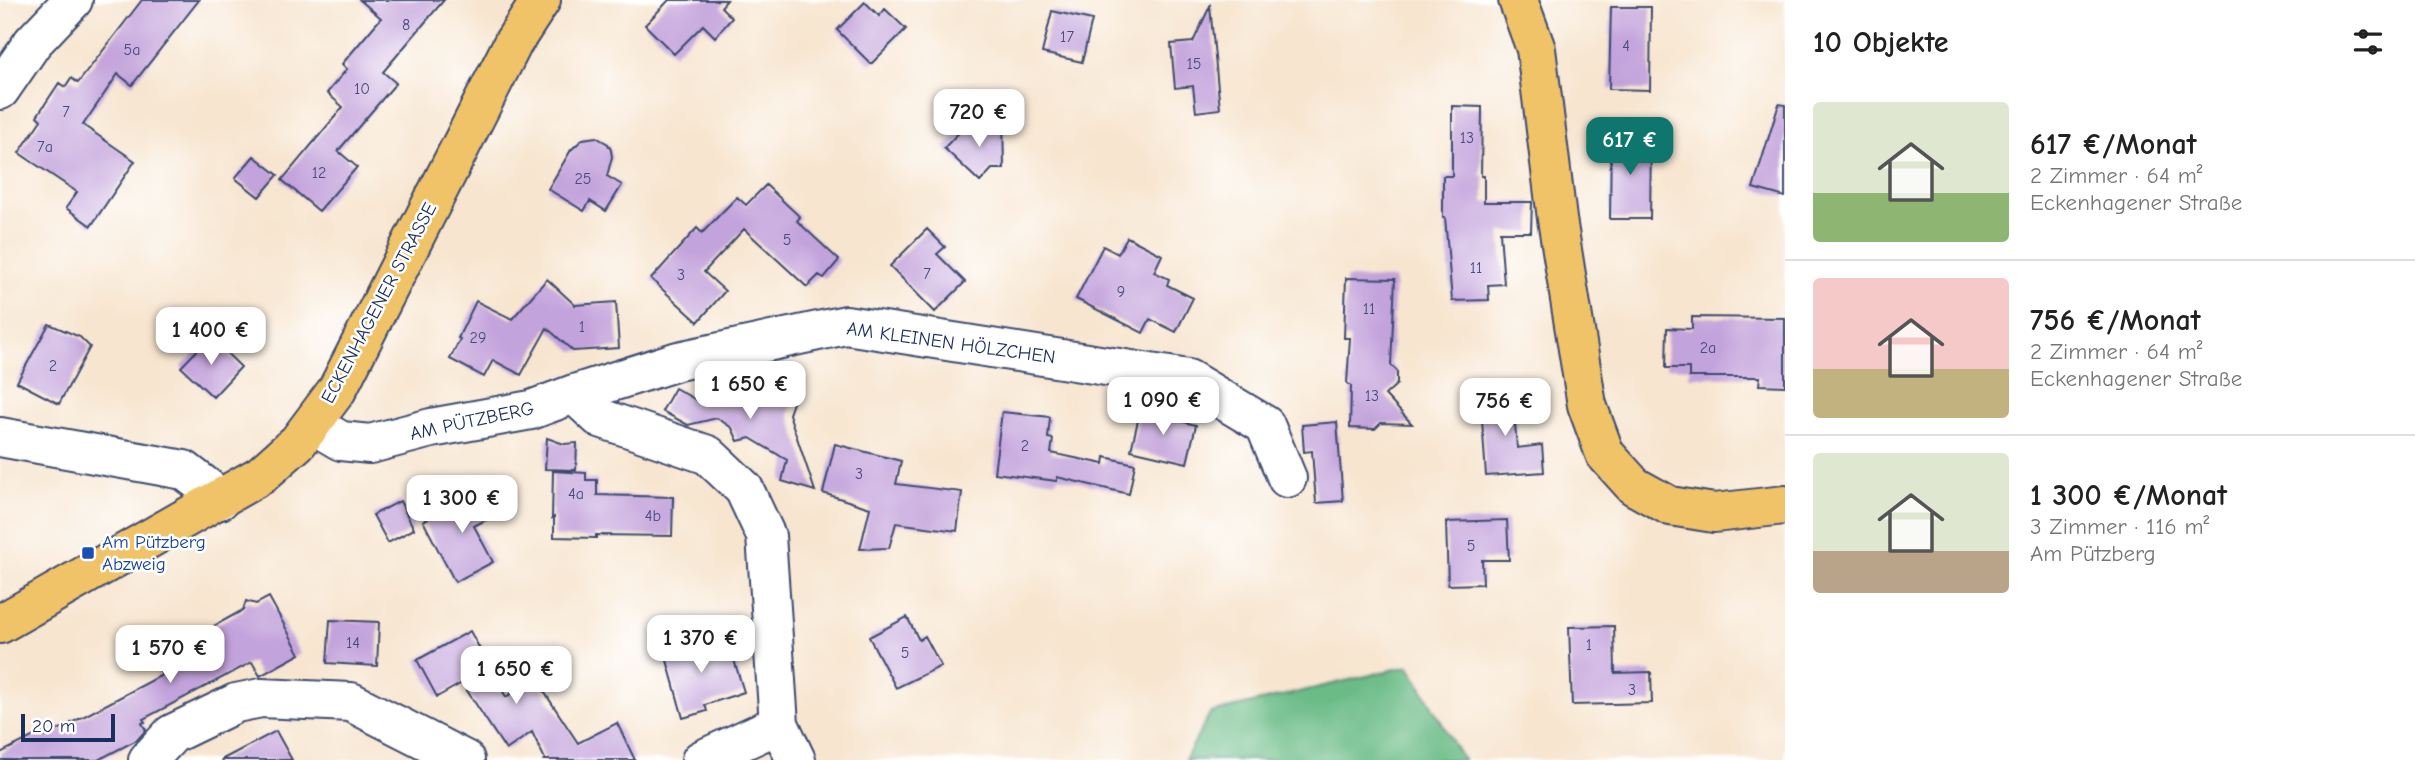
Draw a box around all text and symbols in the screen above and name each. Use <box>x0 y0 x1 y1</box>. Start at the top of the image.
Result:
house number: 8 <box>402 16 410 34</box>
icon: filters <box>2349 23 2387 61</box>
text: 10 Objekte <box>1813 25 1949 60</box>
house number: 17 <box>1060 28 1074 46</box>
house number: 4 <box>1622 37 1630 55</box>
house number: 5a <box>124 41 140 59</box>
house number: 15 <box>1186 55 1202 73</box>
house number: 10 <box>354 80 370 98</box>
pin: 720 € <box>930 90 1028 149</box>
text: 720 € <box>950 98 1009 125</box>
house number: 7 <box>62 103 70 121</box>
pin: 617 € <box>1581 118 1679 177</box>
text: 617 € <box>1602 126 1658 153</box>
text: 617 €/Monat <box>2030 127 2197 162</box>
house number: 13 <box>1460 129 1474 147</box>
icon: home <box>1869 130 1953 214</box>
house number: 7a <box>37 138 53 156</box>
text: 2 Zimmer · 64 m² <box>2030 162 2202 189</box>
house number: 12 <box>312 164 326 182</box>
house number: 25 <box>574 170 592 188</box>
text: Eckenhagener Straße <box>2030 189 2242 216</box>
street label: ECKENHAGENER STRASSE <box>317 199 441 407</box>
house number: 5 <box>783 231 791 249</box>
house number: 11 <box>1470 259 1482 277</box>
house number: 7 <box>923 265 931 283</box>
house number: 3 <box>677 266 685 284</box>
house number: 9 <box>1117 283 1125 301</box>
house number: 11 <box>1363 300 1375 318</box>
text: 756 €/Monat <box>2030 303 2201 338</box>
icon: home <box>1869 306 1953 390</box>
pin: 1 400 € <box>146 308 276 367</box>
text: 1 400 € <box>172 316 250 343</box>
street label: AM KLEINEN HÖLZCHEN <box>845 317 1057 369</box>
house number: 1 <box>579 318 585 336</box>
house number: 29 <box>470 329 486 347</box>
text: 2 Zimmer · 64 m² <box>2030 338 2202 365</box>
house number: 2a <box>1700 339 1716 357</box>
house number: 2 <box>49 357 57 375</box>
pin: 1 650 € <box>685 362 815 421</box>
text: Eckenhagener Straße <box>2030 365 2242 392</box>
text: 1 650 € <box>711 370 789 397</box>
pin: 1 090 € <box>1098 378 1228 437</box>
pin: 756 € <box>1456 378 1554 438</box>
text: 1 090 € <box>1123 386 1203 413</box>
house number: 13 <box>1365 387 1379 405</box>
text: 756 € <box>1476 387 1534 414</box>
street label: AM PÜTZBERG <box>408 397 536 445</box>
house number: 2 <box>1021 437 1029 455</box>
house number: 3 <box>855 465 863 483</box>
pin: 1 300 € <box>397 476 527 535</box>
text: 1 300 €/Monat <box>2030 478 2227 513</box>
icon: home <box>1869 481 1953 565</box>
text: 1 300 € <box>423 484 501 511</box>
house number: 4a <box>568 485 584 503</box>
house number: 4b <box>645 507 661 525</box>
text: 3 Zimmer · 116 m² <box>2030 513 2209 540</box>
place label: Am Pützberg Abzweig <box>102 531 206 575</box>
house number: 5 <box>1467 537 1475 555</box>
text: Am Pützberg <box>2030 540 2156 567</box>
marker: Am Pützberg Abzweig <box>80 545 96 561</box>
pin: 1 370 € <box>636 616 766 675</box>
text: 1 370 € <box>663 624 739 651</box>
pin: 1 570 € <box>105 626 235 685</box>
text: 1 570 € <box>132 634 208 661</box>
house number: 14 <box>346 634 360 652</box>
house number: 1 <box>1586 636 1592 654</box>
house number: 5 <box>901 644 909 662</box>
pin: 1 650 € <box>451 646 581 706</box>
text: 1 650 € <box>477 655 555 682</box>
house number: 3 <box>1628 681 1636 699</box>
scale bar <box>21 711 116 743</box>
text: 20 m <box>32 715 76 737</box>

